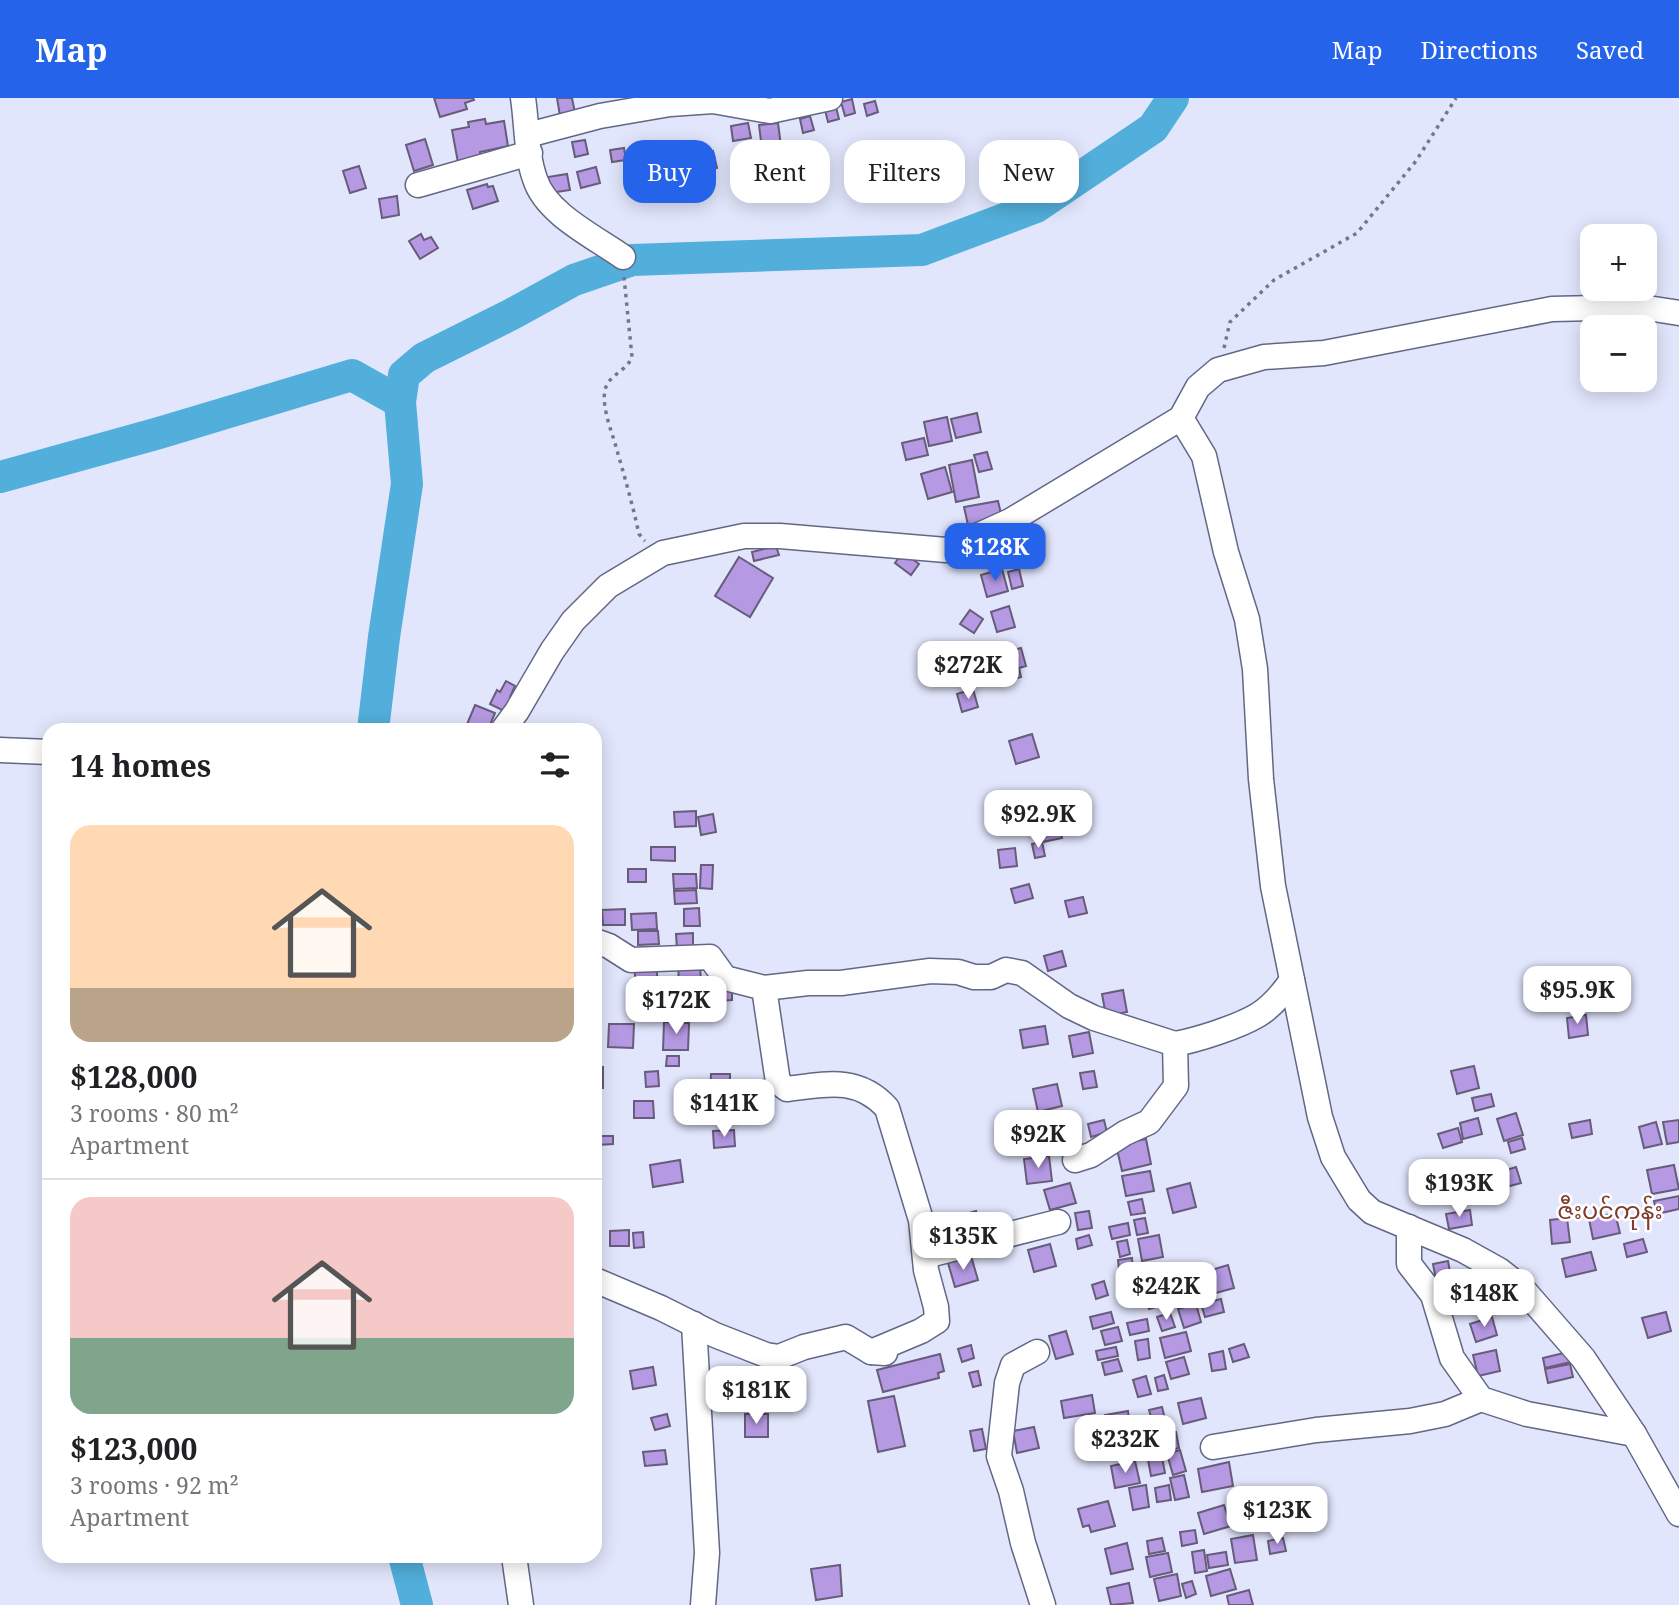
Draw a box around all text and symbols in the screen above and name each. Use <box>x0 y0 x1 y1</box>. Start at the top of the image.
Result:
text: Map <box>35 27 108 72</box>
text: Map <box>1332 33 1383 66</box>
text: Directions <box>1421 33 1538 66</box>
text: Saved <box>1576 33 1644 66</box>
chip: Buy <box>623 140 716 203</box>
chip: Rent <box>730 140 830 203</box>
chip: Filters <box>844 140 965 203</box>
chip: New <box>979 140 1079 203</box>
map controls <box>1580 224 1657 392</box>
button: + <box>1580 224 1657 301</box>
button: − <box>1580 315 1657 392</box>
pin: $128K <box>946 524 1044 583</box>
text: $128K <box>961 530 1029 562</box>
pin: $272K <box>919 642 1017 701</box>
text: $272K <box>934 648 1002 680</box>
text: 14 homes <box>70 745 211 786</box>
icon: filters <box>536 746 574 784</box>
pin: $92.9K <box>981 790 1095 850</box>
text: $92.9K <box>1000 797 1076 829</box>
icon: home <box>259 870 385 996</box>
pin: $95.9K <box>1520 967 1634 1026</box>
text: $95.9K <box>1539 973 1615 1005</box>
pin: $172K <box>627 976 725 1036</box>
text: $172K <box>642 983 710 1015</box>
text: $128,000 <box>70 1056 197 1097</box>
pin: $141K <box>675 1080 773 1139</box>
text: $141K <box>690 1086 758 1118</box>
text: 3 rooms · 80 m² <box>70 1097 239 1129</box>
pin: $92K <box>997 1110 1079 1170</box>
text: $92K <box>1010 1117 1066 1149</box>
text: Apartment <box>70 1129 189 1161</box>
pin: $193K <box>1410 1160 1508 1219</box>
text: $193K <box>1425 1166 1493 1198</box>
district label: ဇီးပင်ကုန်း <box>1557 1193 1663 1230</box>
pin: $135K <box>914 1212 1012 1272</box>
text: $135K <box>929 1219 997 1251</box>
icon: home <box>259 1242 385 1368</box>
pin: $242K <box>1117 1262 1215 1322</box>
text: $242K <box>1132 1269 1200 1301</box>
pin: $148K <box>1435 1270 1533 1329</box>
text: $148K <box>1450 1276 1518 1308</box>
pin: $181K <box>707 1366 805 1426</box>
text: $181K <box>722 1373 790 1405</box>
pin: $232K <box>1076 1416 1174 1475</box>
text: $232K <box>1091 1422 1159 1454</box>
text: $123,000 <box>70 1428 197 1469</box>
text: 3 rooms · 92 m² <box>70 1469 239 1501</box>
pin: $123K <box>1228 1486 1326 1546</box>
text: $123K <box>1243 1493 1311 1525</box>
text: Apartment <box>70 1501 189 1533</box>

